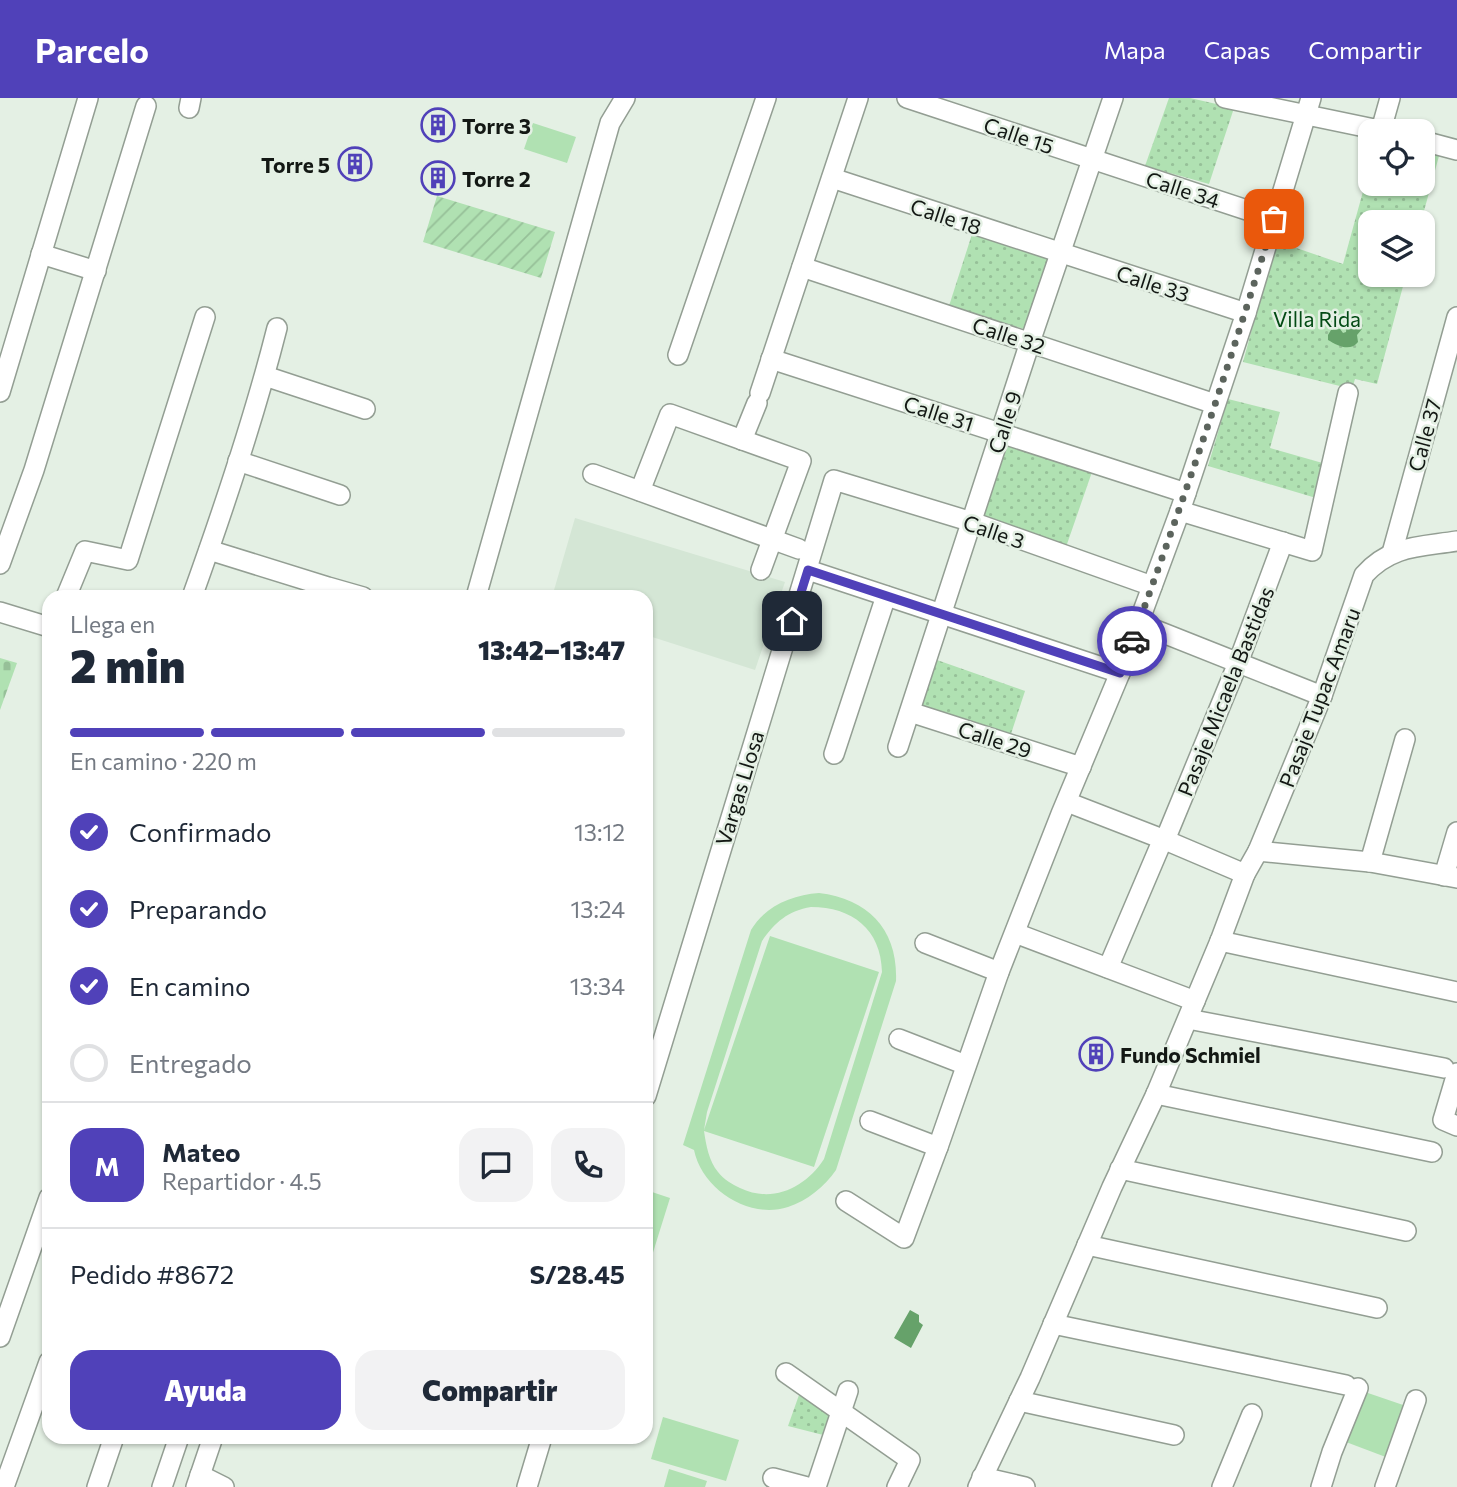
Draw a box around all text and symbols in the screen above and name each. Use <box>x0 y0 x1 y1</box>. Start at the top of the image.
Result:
text: Parcelo <box>35 29 149 70</box>
text: Mapa <box>1104 35 1166 64</box>
text: Capas <box>1204 35 1270 64</box>
text: Compartir <box>1308 35 1422 64</box>
building icon: Torre 3 <box>419 106 457 144</box>
street label: Calle 15 <box>981 111 1057 159</box>
place label: Torre 3 <box>462 113 531 138</box>
map controls <box>1358 119 1435 287</box>
button: locate <box>1358 119 1435 196</box>
building icon: Torre 5 <box>336 145 374 183</box>
place label: Torre 5 <box>261 152 330 177</box>
building icon: Torre 2 <box>419 159 457 197</box>
street label: Calle 34 <box>1143 165 1223 213</box>
place label: Torre 2 <box>462 166 531 191</box>
pin <box>1244 189 1304 249</box>
street label: Calle 18 <box>907 193 985 239</box>
icon: bag <box>1255 200 1293 238</box>
button: layers <box>1358 210 1435 287</box>
street label: Calle 33 <box>1113 260 1193 306</box>
park label: Villa Rida <box>1273 306 1361 331</box>
street label: Calle 32 <box>970 312 1048 358</box>
street label: Calle 9 <box>982 388 1026 456</box>
street label: Calle 31 <box>901 390 977 436</box>
street label: Calle 37 <box>1402 396 1446 474</box>
street label: Calle 3 <box>960 509 1028 553</box>
street label: Pasaje Micaela Bastidas <box>1171 582 1279 800</box>
pin <box>762 591 822 651</box>
icon: home <box>773 602 811 640</box>
street label: Pasaje Tupac Amaru <box>1273 604 1365 790</box>
courier <box>1097 606 1167 676</box>
text: Llega en <box>70 610 155 638</box>
icon: car <box>1113 622 1151 660</box>
text: 13:42–13:47 <box>478 634 625 665</box>
text: 2 min <box>70 636 186 692</box>
street label: Calle 29 <box>955 715 1035 763</box>
street label: Vargas Llosa <box>710 728 768 848</box>
text: En camino · 220 m <box>70 747 257 775</box>
icon: check <box>70 813 108 851</box>
text: Confirmado <box>129 816 271 847</box>
text: 13:12 <box>574 818 625 846</box>
icon: check <box>70 890 108 928</box>
text: Preparando <box>129 893 267 924</box>
text: 13:24 <box>570 895 625 923</box>
icon: check <box>70 967 108 1005</box>
text: En camino <box>129 970 251 1001</box>
text: 13:34 <box>570 972 625 1000</box>
building icon: Fundo Schmiel <box>1077 1035 1115 1073</box>
place label: Fundo Schmiel <box>1120 1042 1261 1067</box>
text: Entregado <box>129 1047 252 1078</box>
button: chat <box>459 1128 533 1202</box>
button: phone <box>551 1128 625 1202</box>
text: Mateo <box>162 1136 241 1167</box>
text: M <box>94 1150 120 1181</box>
text: Repartidor · 4.5 <box>162 1167 322 1195</box>
text: Pedido #8672 <box>70 1258 234 1289</box>
text: S/28.45 <box>529 1258 625 1289</box>
button: Ayuda <box>70 1350 341 1430</box>
button: Compartir <box>355 1350 625 1430</box>

